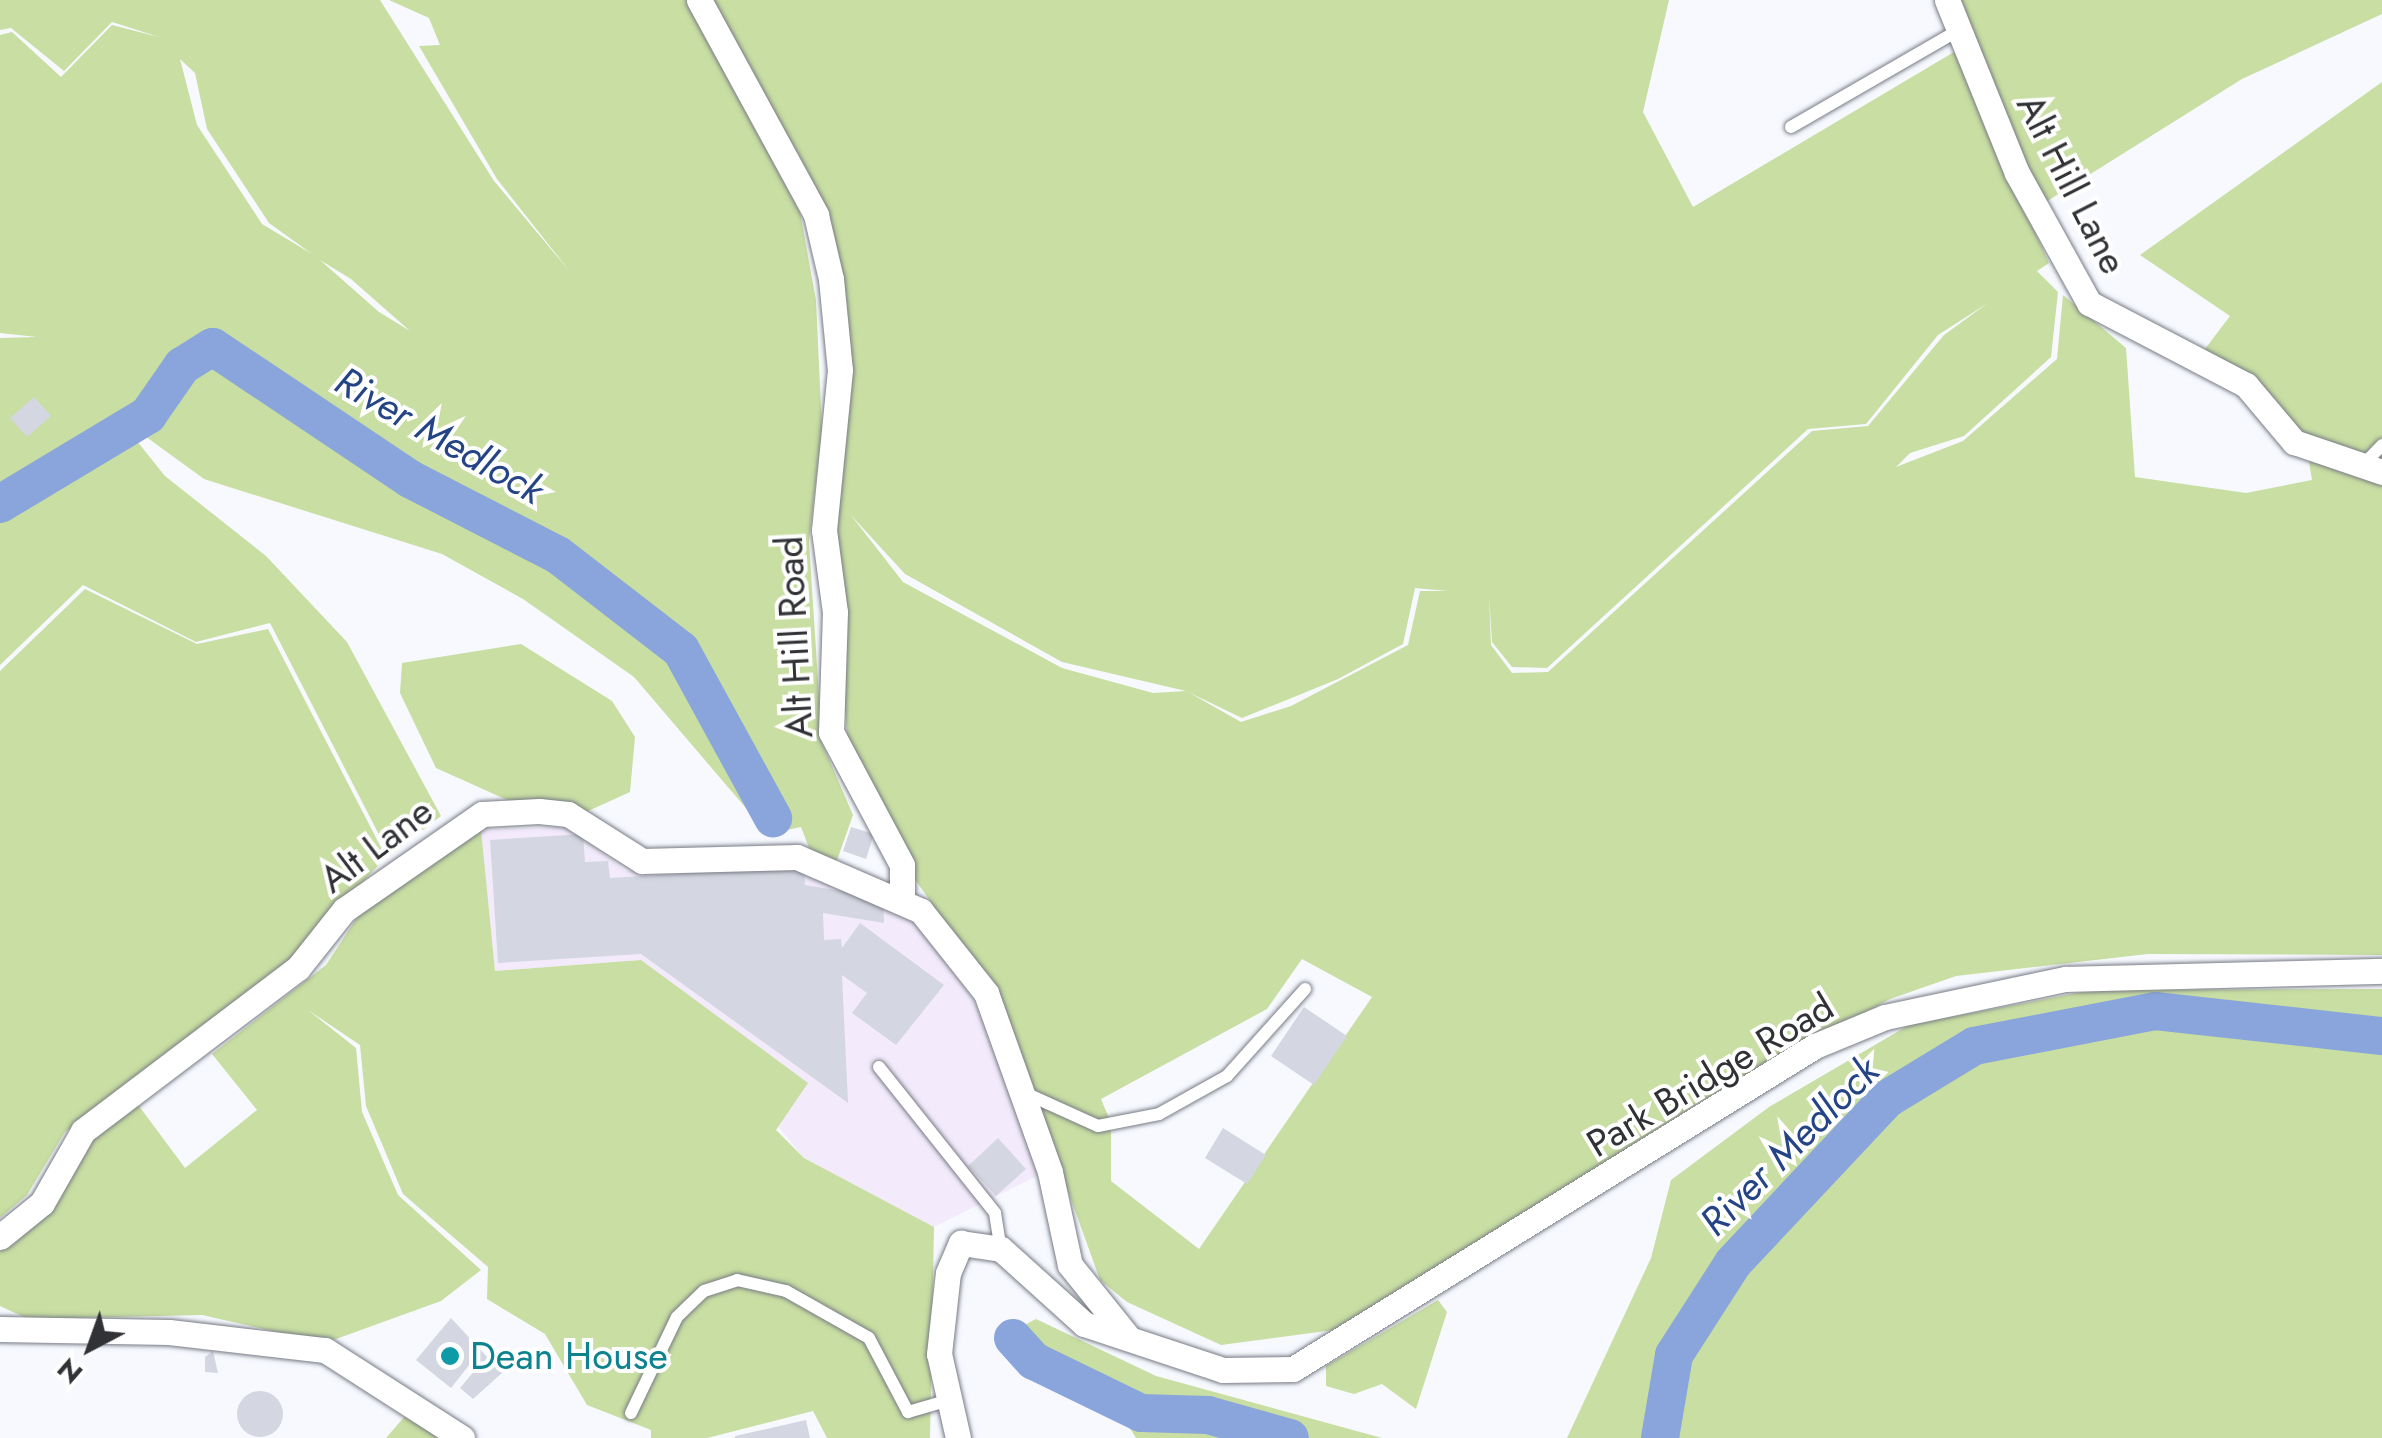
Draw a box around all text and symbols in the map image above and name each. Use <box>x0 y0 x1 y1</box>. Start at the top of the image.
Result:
street label: Alt Hill Lane <box>2007 87 2137 281</box>
water label: River Medlock <box>327 356 553 514</box>
street label: Alt Hill Road <box>766 535 822 739</box>
street label: Alt Lane <box>311 788 441 902</box>
street label: Park Bridge Road <box>1578 983 1842 1167</box>
water label: River Medlock <box>1690 1047 1888 1245</box>
north arrow <box>40 1298 140 1398</box>
place label: Dean House <box>470 1333 668 1379</box>
marker: Dean House <box>439 1345 461 1367</box>
text: N <box>48 1348 92 1394</box>

